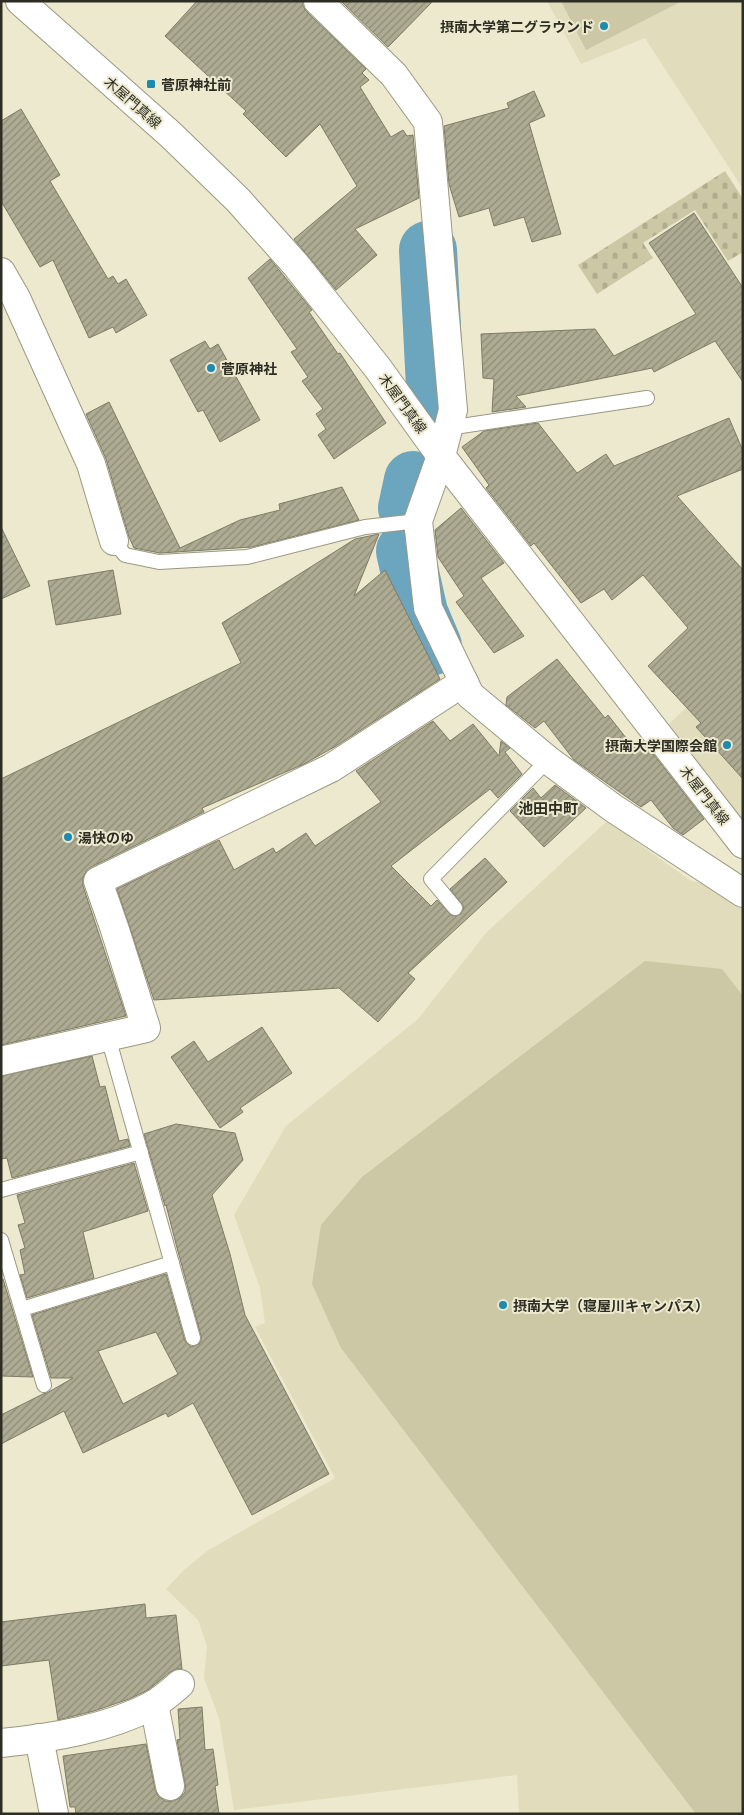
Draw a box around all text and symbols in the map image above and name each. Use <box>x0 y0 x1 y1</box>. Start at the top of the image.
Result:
place label: 摂南大学第二グラウンド <box>440 17 594 36</box>
marker: 摂南大学第二グラウンド <box>598 20 610 32</box>
street label: 木屋門真線 <box>100 72 166 132</box>
place label: 菅原神社前 <box>161 75 231 94</box>
marker: 菅原神社前 <box>145 78 157 90</box>
place label: 菅原神社 <box>221 359 277 378</box>
marker: 菅原神社 <box>205 362 217 374</box>
street label: 木屋門真線 <box>375 369 431 437</box>
place label: 摂南大学国際会館 <box>605 736 717 755</box>
marker: 摂南大学国際会館 <box>721 739 733 751</box>
street label: 木屋門真線 <box>676 762 734 828</box>
district label: 池田中町 <box>518 798 578 819</box>
place label: 湯快のゆ <box>78 828 134 847</box>
marker: 湯快のゆ <box>62 831 74 843</box>
place label: 摂南大学（寝屋川キャンパス） <box>513 1296 709 1315</box>
marker: 摂南大学（寝屋川キャンパス） <box>497 1299 509 1311</box>

